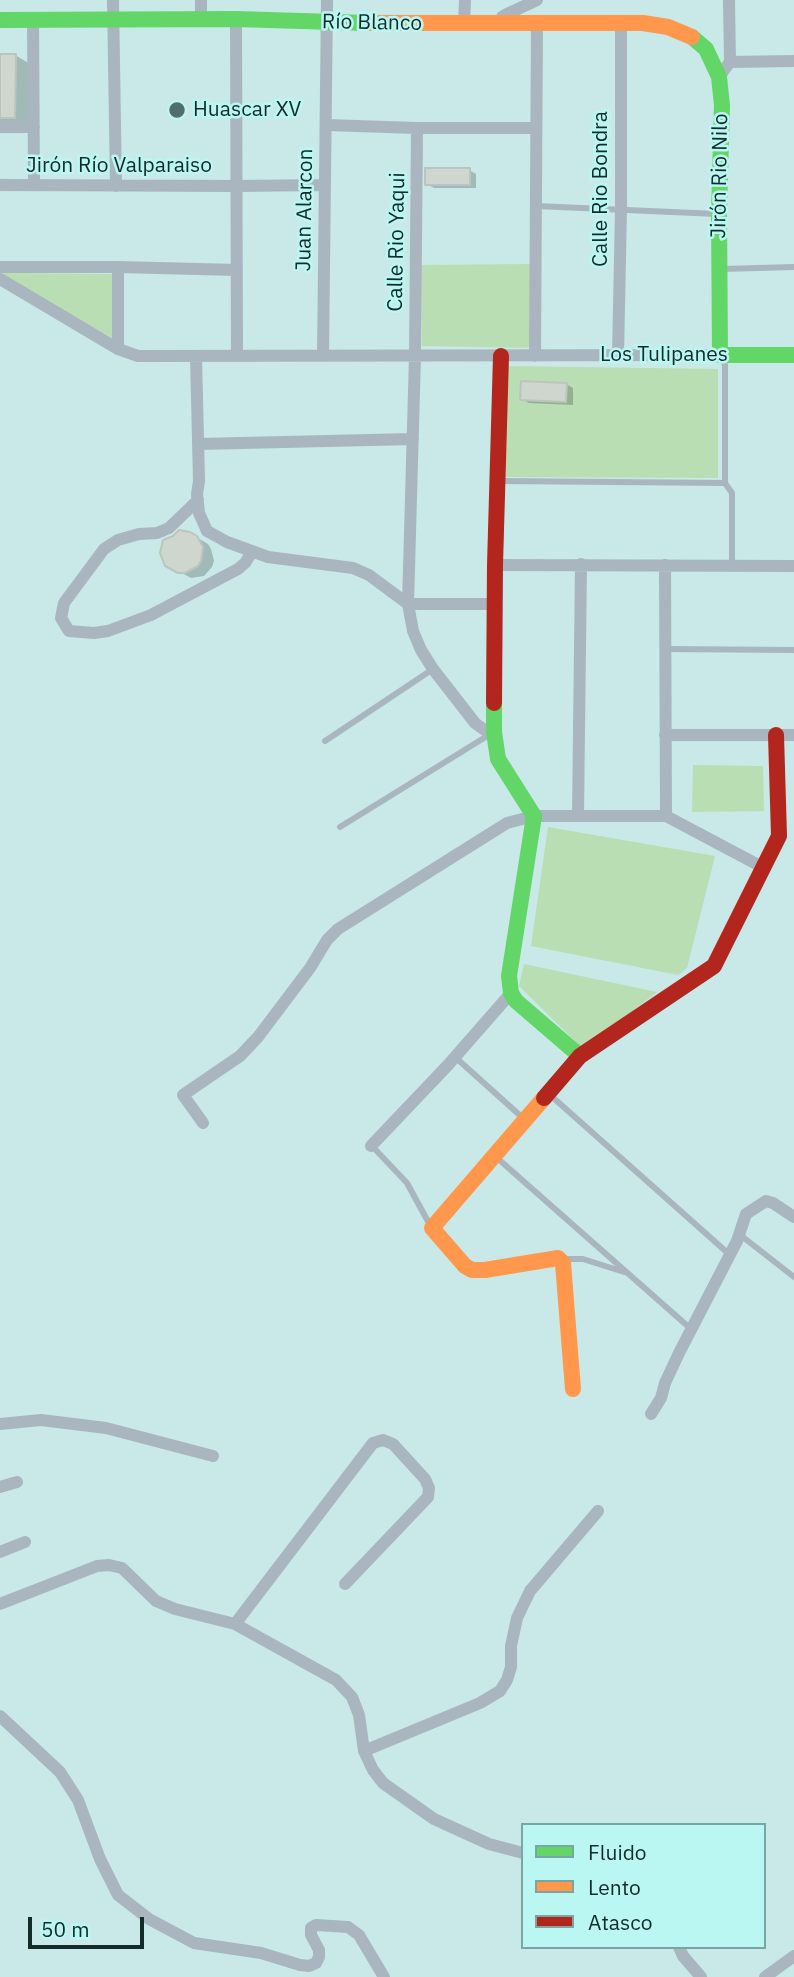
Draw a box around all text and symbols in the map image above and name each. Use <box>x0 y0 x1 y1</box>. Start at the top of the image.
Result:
street label: Río Blanco <box>322 10 422 36</box>
place label: Huascar XV <box>193 97 301 123</box>
marker: Huascar XV <box>167 100 187 120</box>
street label: Calle Rio Bondra <box>588 111 614 267</box>
street label: Jirón Rio Nilo <box>706 113 734 239</box>
street label: Juan Alarcon <box>291 148 319 272</box>
street label: Jirón Río Valparaiso <box>26 153 212 179</box>
street label: Calle Rio Yaqui <box>383 172 411 312</box>
street label: Los Tulipanes <box>600 342 728 368</box>
legend <box>521 1823 766 1949</box>
text: Fluido <box>588 1838 647 1866</box>
text: Lento <box>588 1873 641 1901</box>
scale bar <box>32 1904 147 1948</box>
text: Atasco <box>588 1908 652 1936</box>
text: 50 m <box>41 1915 90 1943</box>

